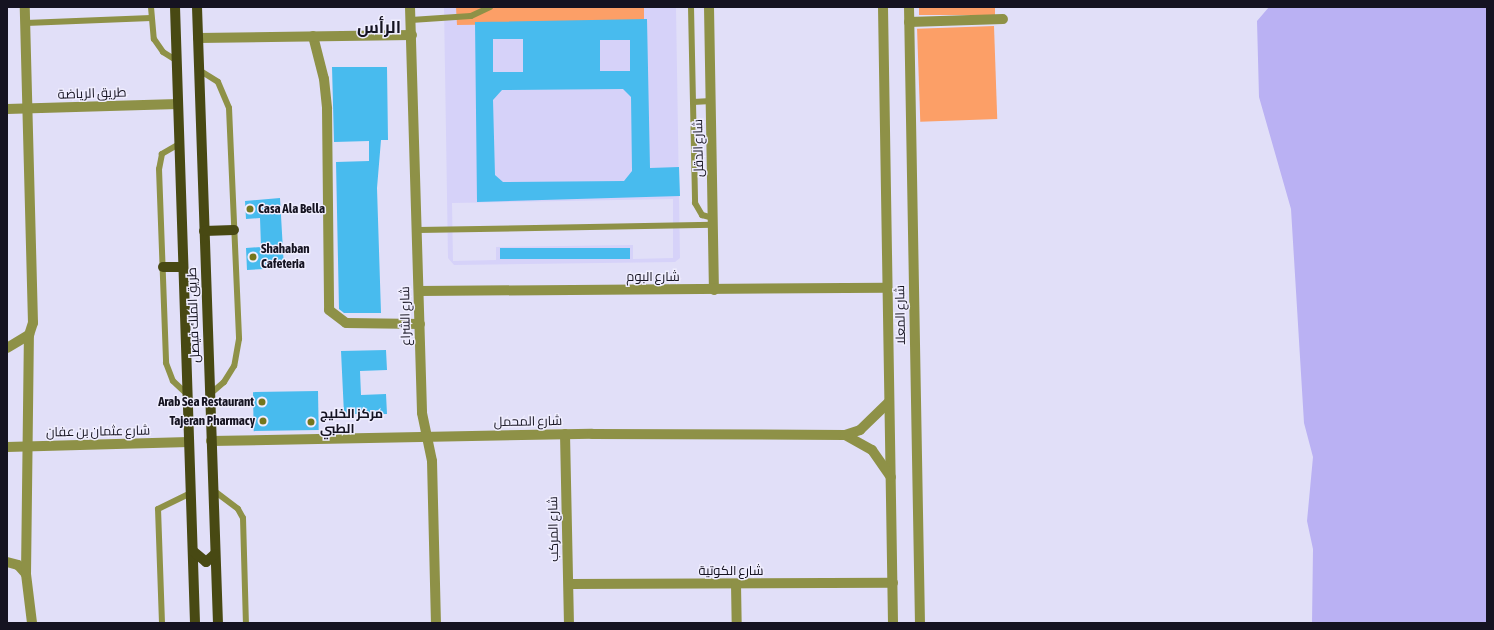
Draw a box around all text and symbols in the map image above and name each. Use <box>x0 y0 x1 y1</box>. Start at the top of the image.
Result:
district label: الرأس <box>357 18 401 38</box>
street label: طريق الرياضة <box>57 85 127 103</box>
street label: شارع الدقل <box>691 119 707 177</box>
place label: Casa Ala Bella <box>258 201 325 217</box>
marker: Casa Ala Bella <box>245 204 255 214</box>
place label: Shahaban Cafeteria <box>261 242 310 273</box>
marker: Shahaban Cafeteria <box>248 252 258 262</box>
street label: طريق الملك فيصل <box>185 267 203 363</box>
street label: شارع البوم <box>626 269 680 285</box>
street label: شارع المعلا <box>893 285 909 345</box>
street label: شارع الشراع <box>398 286 414 346</box>
place label: Arab Sea Restaurant <box>158 394 254 410</box>
marker: Arab Sea Restaurant <box>257 397 267 407</box>
place label: مركز الخليج الطبي <box>320 407 383 438</box>
place label: Tajeran Pharmacy <box>169 413 255 429</box>
street label: شارع المحمل <box>494 414 562 430</box>
marker: Tajeran Pharmacy <box>258 416 268 426</box>
marker: مركز الخليج الطبي <box>305 416 317 428</box>
street label: شارع عثمان بن عفان <box>46 423 150 441</box>
street label: شارع المركب <box>546 496 562 562</box>
street label: شارع الكوتية <box>699 563 763 579</box>

